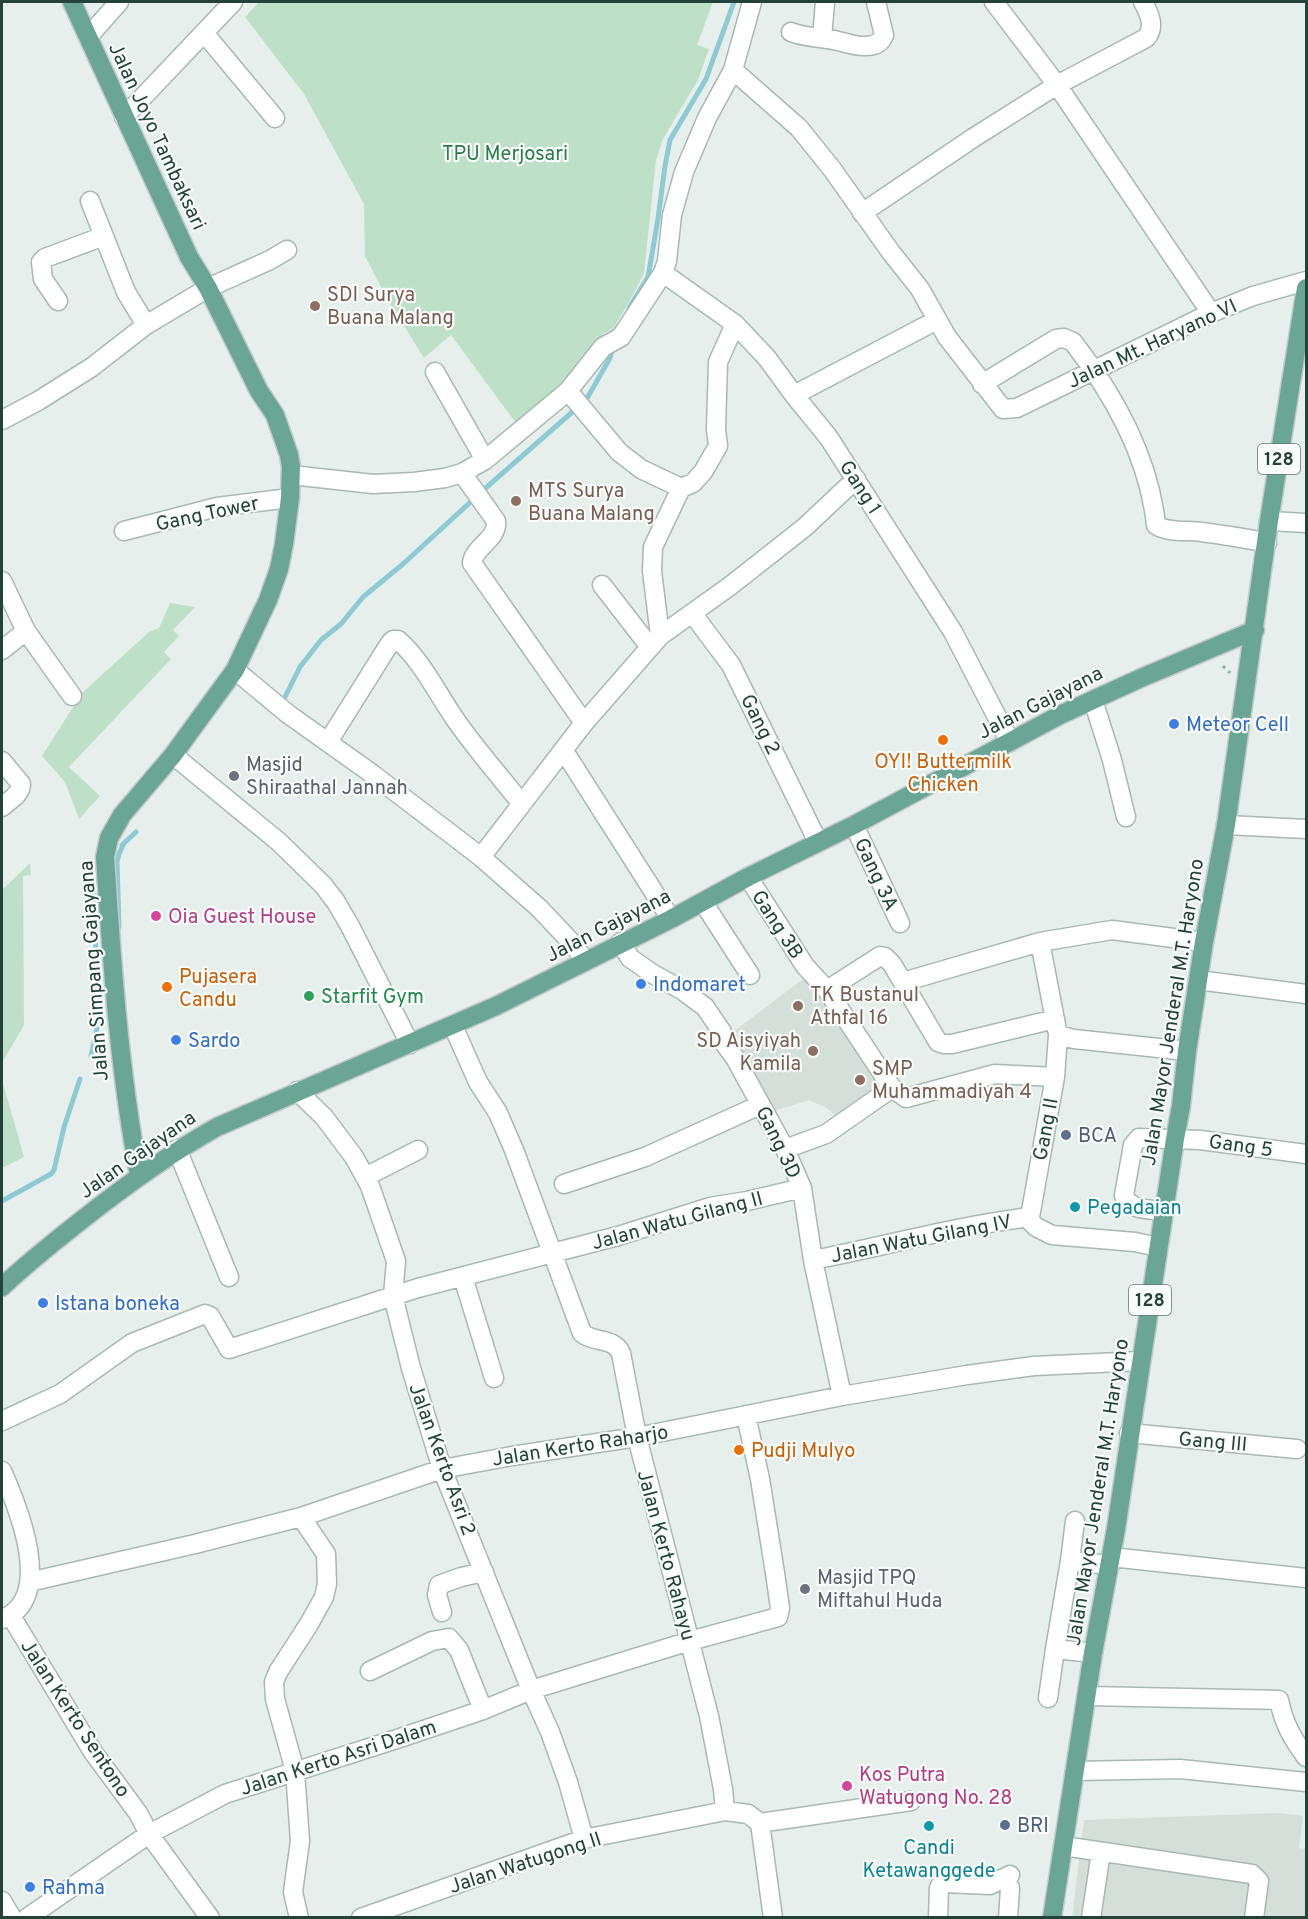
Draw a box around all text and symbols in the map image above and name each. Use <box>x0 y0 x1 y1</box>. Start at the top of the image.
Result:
street label: Jalan Joyo Tambaksari <box>101 39 211 235</box>
park label: TPU Merjosari <box>442 142 568 168</box>
place label: SDI Surya Buana Malang <box>327 283 454 332</box>
street label: Jalan Mt. Haryano VI <box>1064 294 1242 396</box>
marker: SDI Surya Buana Malang <box>308 299 322 313</box>
road number: 128 <box>1258 444 1300 474</box>
street label: Gang 1 <box>832 456 886 520</box>
place label: MTS Surya Buana Malang <box>528 479 655 528</box>
street label: Gang Tower <box>153 491 262 539</box>
marker: MTS Surya Buana Malang <box>509 494 523 508</box>
street label: Jalan Gajayana <box>974 661 1108 746</box>
street label: Gang 2 <box>733 690 785 759</box>
place label: Meteor Cell <box>1186 713 1289 739</box>
marker: Meteor Cell <box>1167 717 1181 731</box>
marker: OYI! Buttermilk Chicken <box>936 733 950 747</box>
place label: OYI! Buttermilk Chicken <box>874 750 1012 799</box>
place label: Masjid Shiraathal Jannah <box>246 753 408 802</box>
marker: Masjid Shiraathal Jannah <box>227 769 241 783</box>
street label: Gang 3A <box>847 834 903 915</box>
street label: Jalan Mayor Jenderal M.T. Haryono <box>1137 857 1211 1168</box>
street label: Jalan Simpang Gajayana <box>74 860 116 1082</box>
street label: Jalan Gajayana <box>542 884 676 969</box>
street label: Gang 3B <box>744 886 808 965</box>
place label: Oia Guest House <box>168 905 316 931</box>
marker: Oia Guest House <box>149 909 163 923</box>
place label: Pujasera Candu <box>179 965 257 1014</box>
place label: Indomaret <box>653 973 746 999</box>
marker: Indomaret <box>634 977 648 991</box>
marker: Pujasera Candu <box>160 980 174 994</box>
place label: TK Bustanul Athfal 16 <box>810 983 919 1032</box>
place label: Starfit Gym <box>321 985 424 1011</box>
marker: Starfit Gym <box>302 989 316 1003</box>
marker: TK Bustanul Athfal 16 <box>791 999 805 1013</box>
place label: Sardo <box>188 1029 240 1055</box>
place label: SD Aisyiyah Kamila <box>696 1029 801 1078</box>
marker: Sardo <box>169 1033 183 1047</box>
marker: SD Aisyiyah Kamila <box>806 1044 820 1058</box>
place label: SMP Muhammadiyah 4 <box>872 1057 1032 1106</box>
marker: SMP Muhammadiyah 4 <box>853 1073 867 1087</box>
street label: Gang II <box>1028 1096 1066 1163</box>
street label: Gang 3D <box>748 1102 806 1183</box>
street label: Jalan Gajayana <box>75 1106 202 1205</box>
place label: BCA <box>1078 1124 1117 1150</box>
marker: BCA <box>1059 1128 1073 1142</box>
street label: Gang 5 <box>1207 1130 1274 1164</box>
street label: Jalan Watu Gilang II <box>589 1187 766 1257</box>
place label: Pegadaian <box>1087 1196 1182 1222</box>
marker: Pegadaian <box>1068 1200 1082 1214</box>
street label: Jalan Watu Gilang IV <box>829 1210 1014 1270</box>
road number: 128 <box>1129 1285 1171 1315</box>
place label: Istana boneka <box>55 1292 180 1318</box>
marker: Istana boneka <box>36 1296 50 1310</box>
street label: Jalan Mayor Jenderal M.T. Haryono <box>1062 1337 1136 1648</box>
street label: Jalan Kerto Asri 2 <box>402 1380 481 1539</box>
street label: Jalan Kerto Raharjo <box>490 1420 670 1474</box>
street label: Gang III <box>1177 1427 1248 1459</box>
place label: Pudji Mulyo <box>751 1439 855 1465</box>
marker: Pudji Mulyo <box>732 1443 746 1457</box>
street label: Jalan Kerto Rahayu <box>630 1467 700 1644</box>
place label: Masjid TPQ Miftahul Huda <box>817 1566 942 1615</box>
marker: Masjid TPQ Miftahul Huda <box>798 1582 812 1596</box>
street label: Jalan Kerto Sentono <box>14 1635 135 1803</box>
street label: Jalan Kerto Asri Dalam <box>237 1715 440 1803</box>
place label: Kos Putra Watugong No. 28 <box>859 1763 1012 1812</box>
marker: Kos Putra Watugong No. 28 <box>840 1779 854 1793</box>
place label: BRI <box>1017 1814 1049 1840</box>
marker: BRI <box>998 1818 1012 1832</box>
marker: Candi Ketawanggede <box>922 1819 936 1833</box>
street label: Jalan Watugong II <box>446 1827 605 1901</box>
place label: Candi Ketawanggede <box>863 1836 995 1885</box>
place label: Rahma <box>42 1876 105 1902</box>
marker: Rahma <box>23 1880 37 1894</box>

